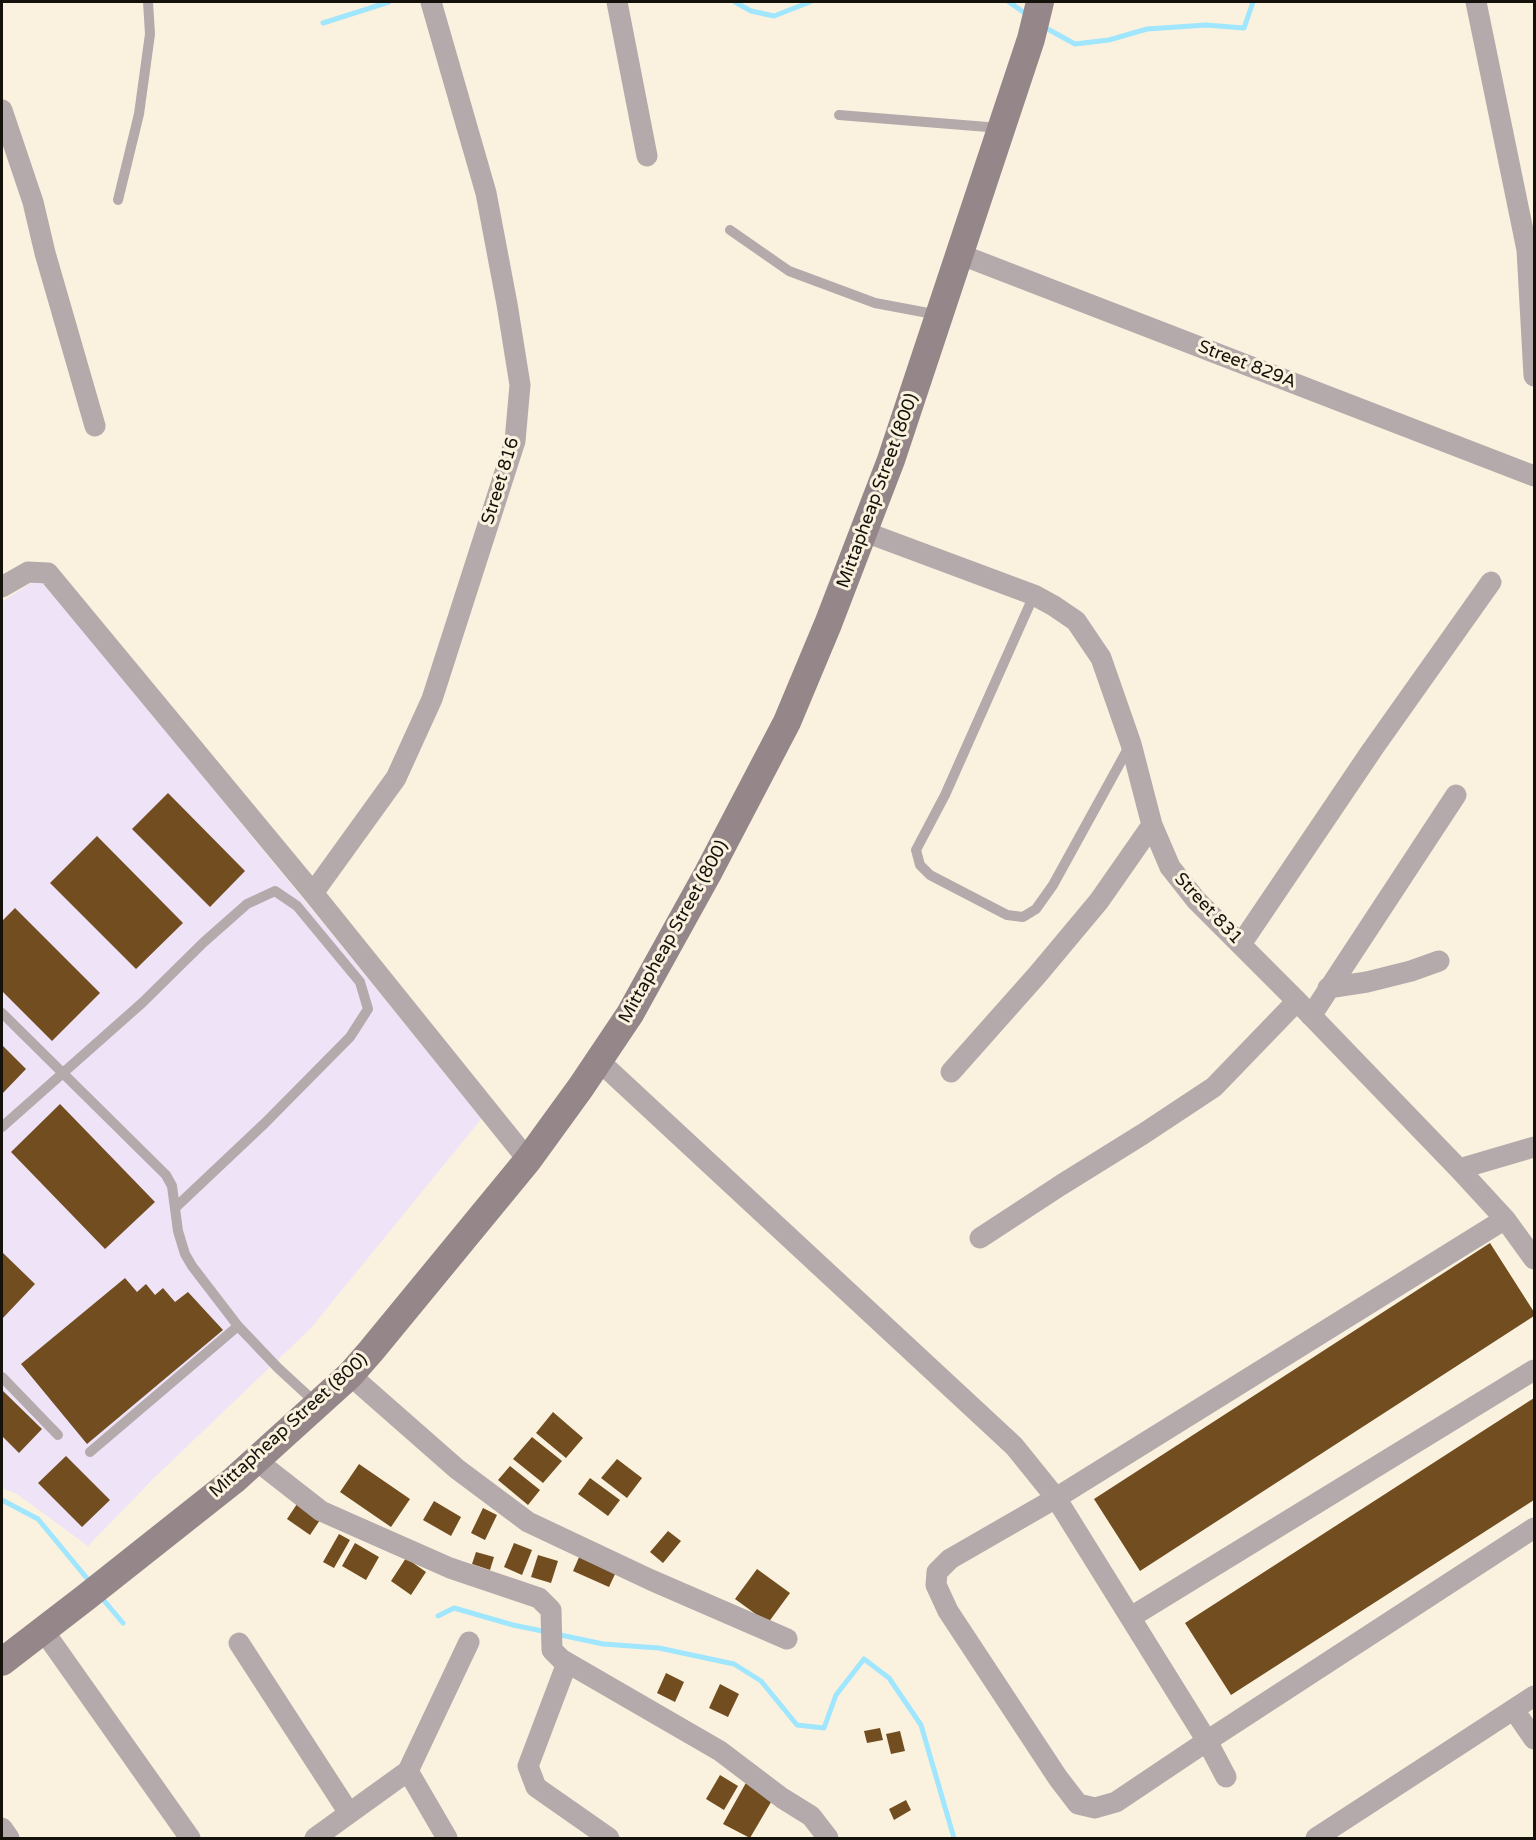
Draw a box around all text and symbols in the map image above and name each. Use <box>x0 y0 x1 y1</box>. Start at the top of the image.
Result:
street label: Street 829A <box>1195 336 1299 394</box>
street label: Mittapheap Street (800) <box>833 391 923 591</box>
street label: Street 816 <box>478 435 524 527</box>
street label: Mittapheap Street (800) <box>615 837 733 1027</box>
street label: Street 831 <box>1169 869 1247 949</box>
street label: Mittapheap Street (800) <box>205 1349 373 1503</box>

